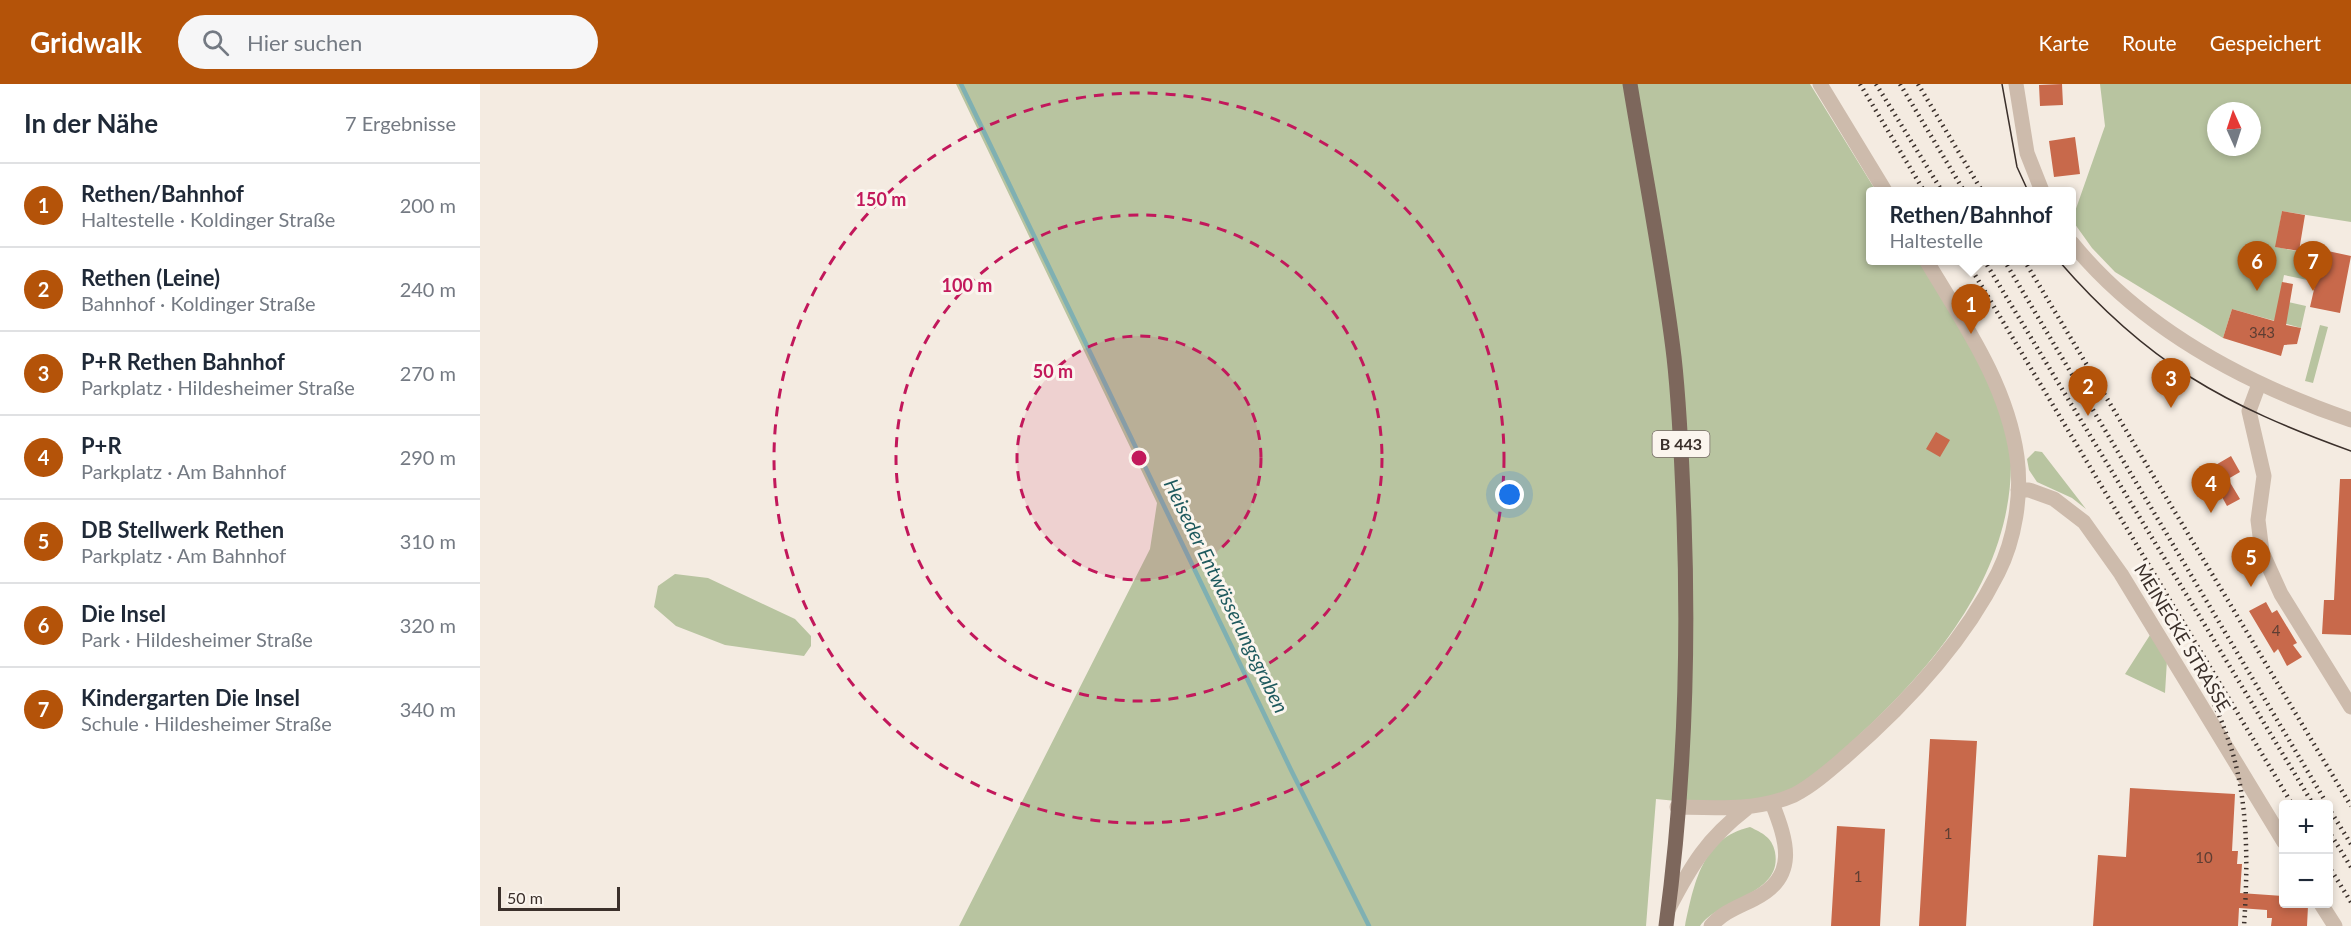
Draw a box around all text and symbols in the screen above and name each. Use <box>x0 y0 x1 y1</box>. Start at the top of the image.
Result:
search box <box>178 15 598 69</box>
text: Gridwalk <box>30 25 142 59</box>
icon: search <box>199 26 232 59</box>
text: Hier suchen <box>247 29 362 56</box>
text: Karte <box>2039 30 2089 55</box>
text: Route <box>2122 30 2177 55</box>
text: Gespeichert <box>2210 30 2321 55</box>
north arrow <box>2207 102 2261 156</box>
text: In der Nähe <box>24 107 158 139</box>
text: 7 Ergebnisse <box>345 111 456 135</box>
text: Rethen/Bahnhof <box>81 180 244 207</box>
popup <box>1866 187 2076 265</box>
text: 150 m <box>856 188 906 210</box>
text: 1 <box>38 193 49 217</box>
text: 200 m <box>400 193 456 217</box>
text: Rethen/Bahnhof <box>1890 201 2053 228</box>
text: Haltestelle · Koldinger Straße <box>81 207 335 231</box>
text: Haltestelle <box>1890 228 1983 252</box>
pin: 6 <box>2238 242 2276 291</box>
pin: 7 <box>2294 242 2332 291</box>
text: Rethen (Leine) <box>81 264 220 291</box>
text: 100 m <box>942 274 992 296</box>
text: 2 <box>38 277 49 301</box>
text: 240 m <box>400 277 456 301</box>
pin: 1 <box>1952 284 1990 334</box>
text: Bahnhof · Koldinger Straße <box>81 291 316 315</box>
house number: 343 <box>2249 323 2275 341</box>
text: P+R Rethen Bahnhof <box>81 348 285 375</box>
pin: 3 <box>2152 358 2190 408</box>
text: 50 m <box>1033 360 1073 382</box>
text: 3 <box>38 361 49 385</box>
text: 270 m <box>400 361 456 385</box>
pin: 2 <box>2068 366 2108 416</box>
text: Parkplatz · Hildesheimer Straße <box>81 375 355 399</box>
road number: B 443 <box>1652 431 1710 457</box>
text: P+R <box>81 432 122 459</box>
text: 4 <box>38 445 49 469</box>
text: 290 m <box>400 445 456 469</box>
centre of rings <box>1129 448 1149 468</box>
text: Parkplatz · Am Bahnhof <box>81 459 286 483</box>
pin: 4 <box>2192 464 2230 513</box>
water label: Heiseder Entwässerungsgraben <box>1160 475 1294 717</box>
your location <box>1495 480 1524 509</box>
text: DB Stellwerk Rethen <box>81 516 284 543</box>
text: 5 <box>38 529 49 553</box>
text: 310 m <box>400 529 456 553</box>
pin: 5 <box>2232 538 2270 587</box>
text: Parkplatz · Am Bahnhof <box>81 543 286 567</box>
street label: MEINECKE STRASSE <box>2130 559 2236 715</box>
text: Die Insel <box>81 600 166 627</box>
text: 6 <box>38 613 49 637</box>
text: 320 m <box>400 613 456 637</box>
house number: 4 <box>2272 621 2281 639</box>
text: Park · Hildesheimer Straße <box>81 627 313 651</box>
text: Kindergarten Die Insel <box>81 684 300 711</box>
text: 7 <box>38 697 49 721</box>
text: 340 m <box>400 697 456 721</box>
text: Schule · Hildesheimer Straße <box>81 711 332 735</box>
map controls <box>2279 800 2333 908</box>
button: + <box>2279 800 2333 854</box>
house number: 1 <box>1944 824 1952 842</box>
house number: 10 <box>2195 848 2213 866</box>
button: − <box>2279 854 2333 908</box>
house number: 1 <box>1854 867 1862 885</box>
scale bar <box>498 884 620 912</box>
text: 50 m <box>507 888 543 907</box>

